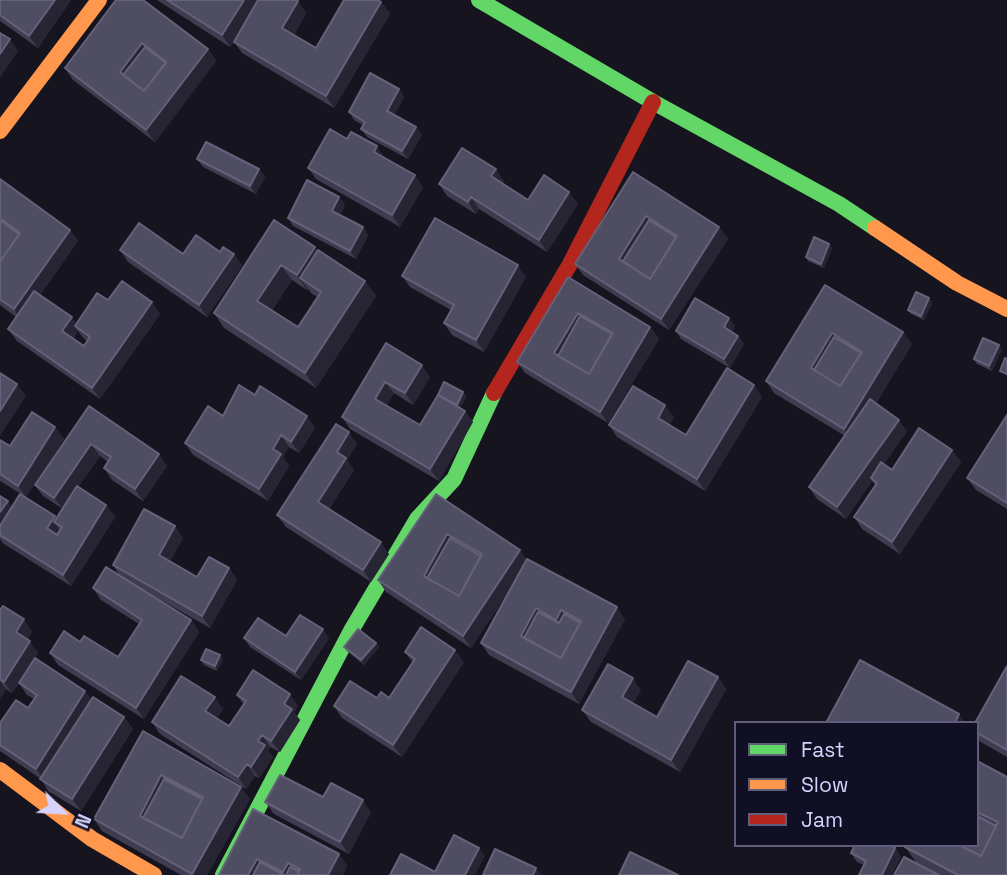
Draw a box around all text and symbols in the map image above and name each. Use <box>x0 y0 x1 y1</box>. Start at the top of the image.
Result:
legend <box>734 721 979 847</box>
text: Fast <box>801 736 845 763</box>
text: Slow <box>801 771 849 798</box>
north arrow <box>28 777 98 847</box>
text: Jam <box>801 806 843 833</box>
text: N <box>69 810 97 832</box>

